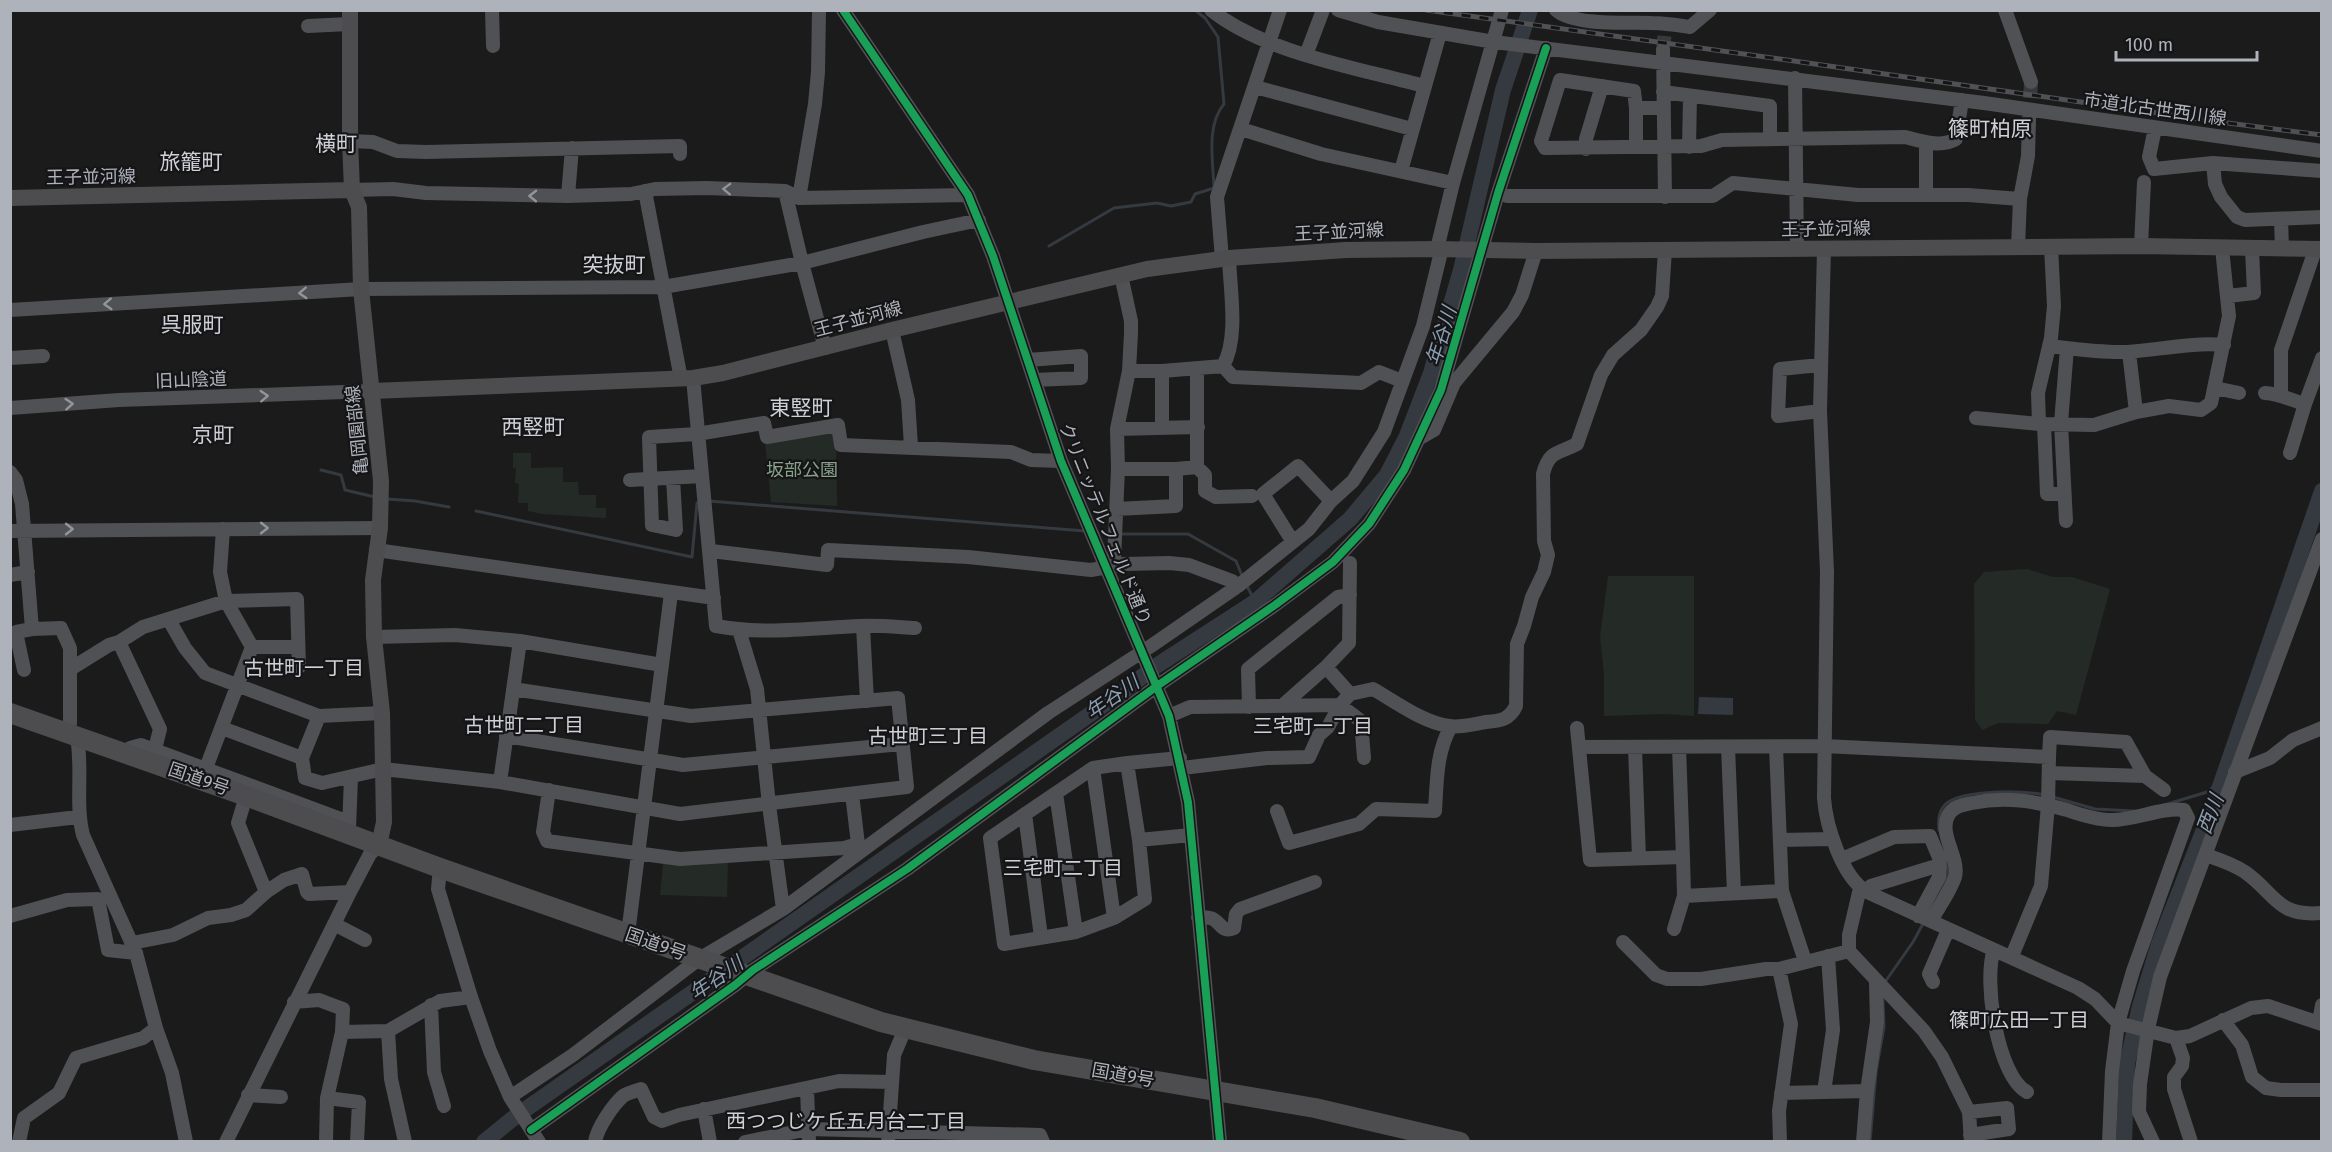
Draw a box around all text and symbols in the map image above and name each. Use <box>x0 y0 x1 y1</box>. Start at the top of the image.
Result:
scale bar <box>2116 24 2257 62</box>
text: 100 m <box>2125 34 2173 56</box>
street label: 市道北古世西川線 <box>2082 88 2228 130</box>
district label: 篠町柏原 <box>1948 116 2032 142</box>
district label: 横町 <box>315 131 357 157</box>
district label: 旅籠町 <box>160 149 223 175</box>
street label: 王子並河線 <box>46 165 136 189</box>
one-way arrow <box>723 182 732 195</box>
one-way arrow <box>528 189 537 202</box>
street label: 王子並河線 <box>1781 217 1871 241</box>
street label: 王子並河線 <box>1293 219 1385 245</box>
district label: 突抜町 <box>583 252 646 278</box>
one-way arrow <box>298 286 307 299</box>
street label: 王子並河線 <box>812 297 904 341</box>
one-way arrow <box>104 298 113 311</box>
water label: 年谷川 <box>1421 302 1462 368</box>
district label: 呉服町 <box>161 312 224 338</box>
street label: 旧山陰道 <box>155 368 227 392</box>
street label: 亀岡園部線 <box>341 384 373 476</box>
one-way arrow <box>259 389 268 402</box>
district label: 東竪町 <box>770 395 833 421</box>
one-way arrow <box>64 397 73 410</box>
district label: 西竪町 <box>502 414 565 440</box>
street label: クリニッテルフェルド通り <box>1054 420 1156 628</box>
district label: 京町 <box>192 422 234 448</box>
park label: 坂部公園 <box>766 459 838 481</box>
one-way arrow <box>259 522 268 534</box>
one-way arrow <box>64 523 73 535</box>
district label: 古世町一丁目 <box>244 656 364 680</box>
water label: 年谷川 <box>1081 669 1145 724</box>
district label: 古世町二丁目 <box>464 713 584 737</box>
district label: 三宅町一丁目 <box>1253 714 1373 738</box>
district label: 古世町三丁目 <box>868 724 988 748</box>
street label: 国道9号 <box>165 758 233 800</box>
water label: 西川 <box>2192 789 2229 837</box>
district label: 三宅町二丁目 <box>1003 856 1123 880</box>
street label: 国道9号 <box>622 923 690 965</box>
water label: 年谷川 <box>685 950 749 1005</box>
district label: 篠町広田一丁目 <box>1949 1008 2089 1032</box>
street label: 国道9号 <box>1090 1059 1156 1091</box>
district label: 西つつじケ丘五月台二丁目 <box>726 1109 966 1133</box>

